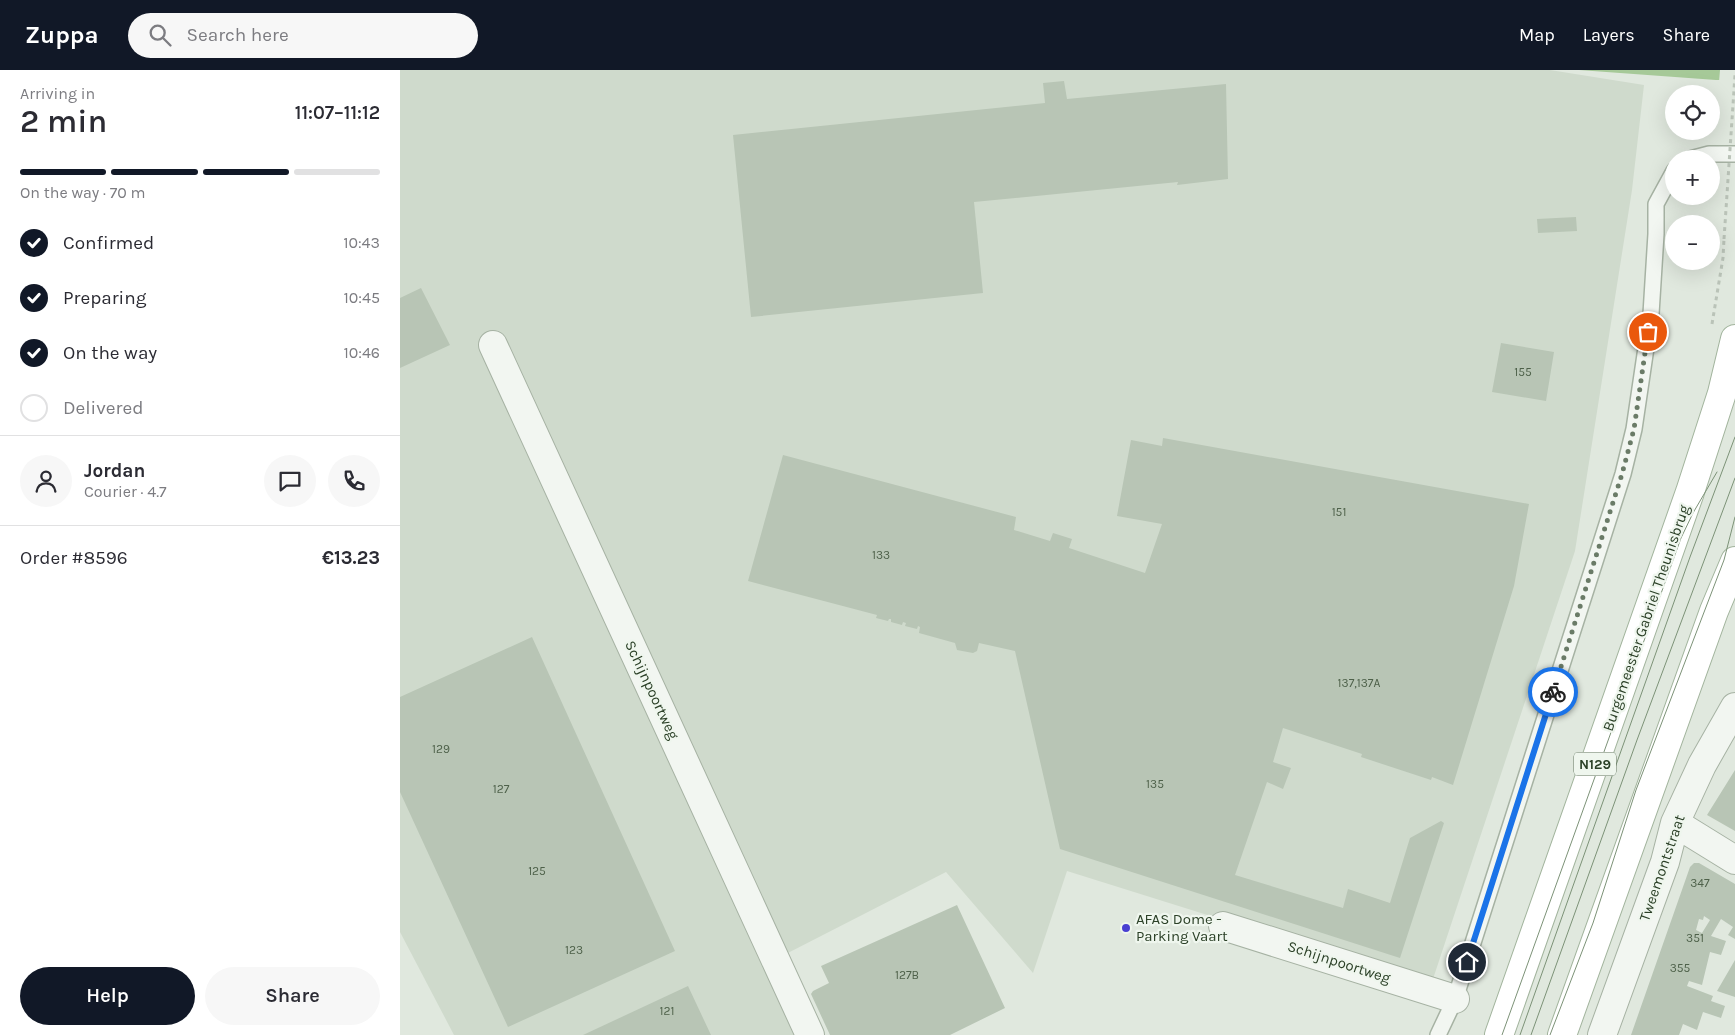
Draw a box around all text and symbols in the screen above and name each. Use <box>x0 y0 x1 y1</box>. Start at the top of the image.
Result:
search box <box>128 13 478 58</box>
text: Zuppa <box>25 21 98 49</box>
icon: search <box>146 21 174 49</box>
text: Search here <box>186 24 289 46</box>
text: Map <box>1519 24 1555 46</box>
text: Layers <box>1583 24 1635 46</box>
text: Share <box>1663 24 1710 46</box>
text: Arriving in <box>20 84 95 103</box>
map controls <box>1665 85 1720 270</box>
button: locate <box>1665 85 1720 140</box>
text: 11:07–11:12 <box>295 102 380 124</box>
text: 2 min <box>20 103 107 140</box>
button: + <box>1665 150 1720 205</box>
text: On the way · 70 m <box>20 183 146 202</box>
button: − <box>1665 215 1720 270</box>
icon: check <box>20 229 48 257</box>
text: Confirmed <box>63 232 154 254</box>
text: 10:43 <box>343 233 380 252</box>
icon: check <box>20 284 48 312</box>
text: Preparing <box>63 287 146 309</box>
text: 10:45 <box>344 288 380 307</box>
pin <box>1627 311 1669 353</box>
icon: bag <box>1634 318 1662 346</box>
icon: check <box>20 339 48 367</box>
text: On the way <box>63 342 157 364</box>
text: 10:46 <box>343 343 380 362</box>
house number: 155 <box>1514 365 1532 379</box>
text: Delivered <box>63 397 143 419</box>
button: person <box>20 455 72 507</box>
button: chat <box>264 455 316 507</box>
button: phone <box>328 455 380 507</box>
text: Jordan <box>84 460 145 482</box>
text: Courier · 4.7 <box>84 482 167 501</box>
street label: Burgemeester Gabriel Theunisbrug <box>1599 502 1693 734</box>
house number: 151 <box>1332 505 1346 519</box>
text: Order #8596 <box>20 547 128 569</box>
text: €13.23 <box>322 547 380 569</box>
house number: 133 <box>872 548 890 562</box>
street label: Schijnpoortweg <box>621 638 683 743</box>
courier <box>1528 667 1578 717</box>
house number: 137,137A <box>1338 676 1380 690</box>
icon: bike <box>1539 678 1567 706</box>
house number: 129 <box>432 742 450 756</box>
road number: N129 <box>1574 752 1616 776</box>
house number: 135 <box>1146 777 1164 791</box>
house number: 127 <box>493 782 510 796</box>
street label: Tweemontstraat <box>1635 812 1689 924</box>
house number: 125 <box>528 864 546 878</box>
house number: 347 <box>1690 876 1710 890</box>
place label: AFAS Dome - Parking Vaart <box>1136 910 1228 945</box>
marker: AFAS Dome - Parking Vaart <box>1120 922 1132 934</box>
house number: 351 <box>1686 931 1704 945</box>
street label: Schijnpoortweg <box>1285 937 1393 987</box>
pin <box>1446 941 1488 983</box>
house number: 123 <box>565 943 583 957</box>
icon: home <box>1453 948 1481 976</box>
house number: 355 <box>1670 961 1691 975</box>
button: Help <box>20 967 195 1025</box>
button: Share <box>205 967 380 1025</box>
house number: 127B <box>895 968 919 982</box>
house number: 121 <box>660 1004 674 1018</box>

